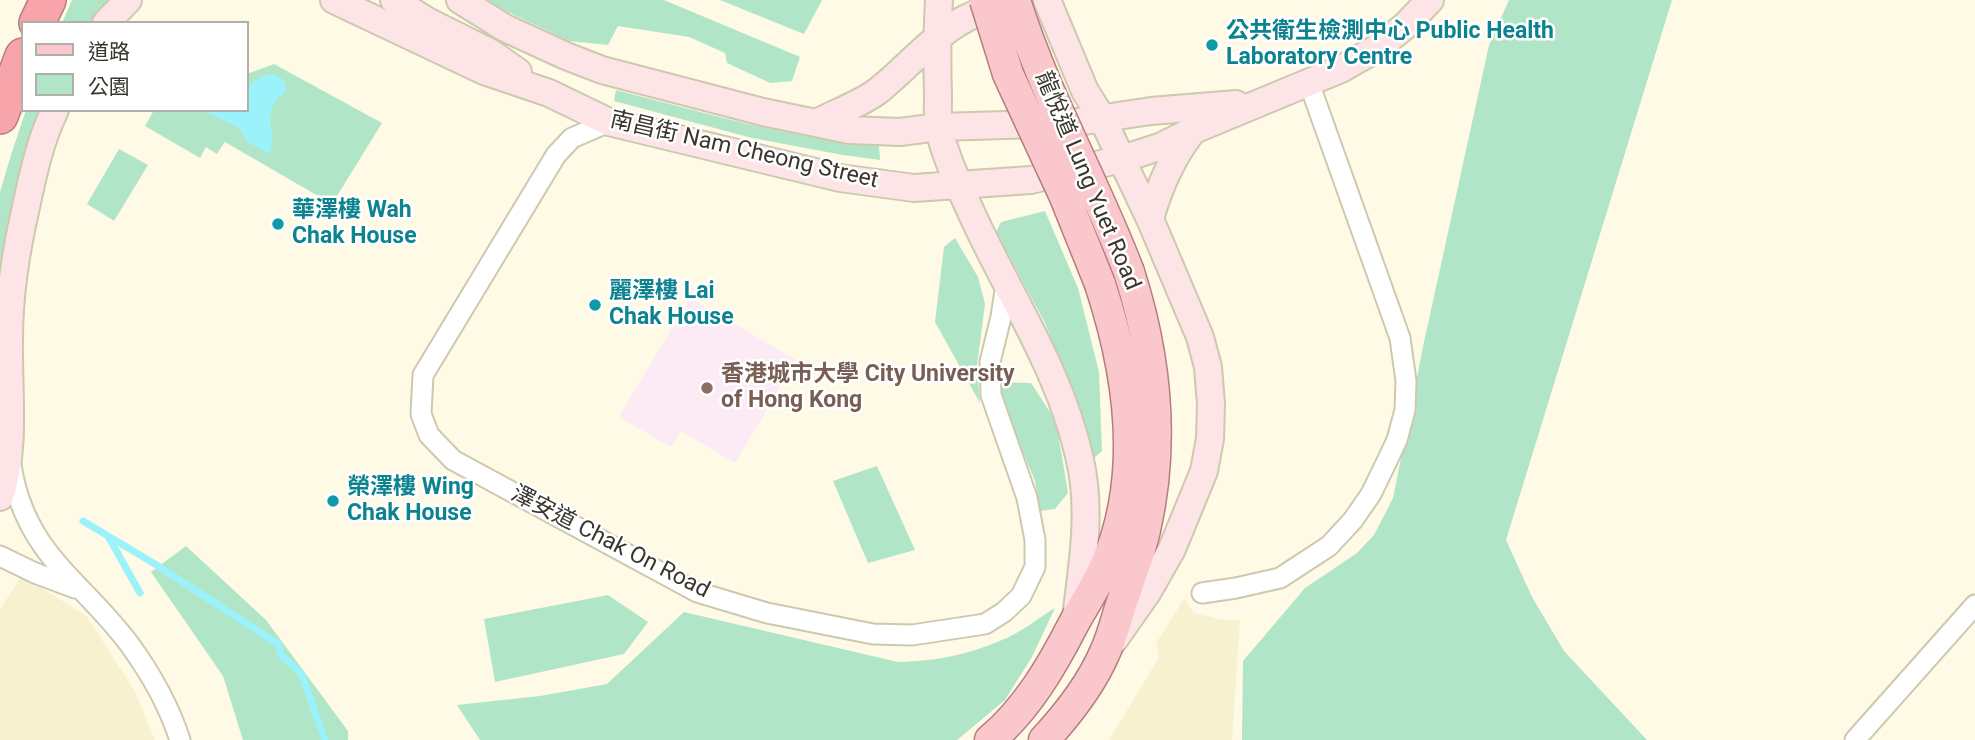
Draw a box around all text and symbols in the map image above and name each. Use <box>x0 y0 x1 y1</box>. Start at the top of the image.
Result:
place label: 公共衛生檢測中心 Public Health Laboratory Centre <box>1226 18 1554 72</box>
legend <box>21 21 248 112</box>
marker: 公共衛生檢測中心 Public Health Laboratory Centre <box>1204 37 1220 53</box>
text: 道路 <box>88 40 130 64</box>
street label: 龍悅道 Lung Yuet Road <box>1028 68 1146 294</box>
text: 公園 <box>88 75 130 99</box>
street label: 南昌街 Nam Cheong Street <box>607 107 881 195</box>
place label: 華澤樓 Wah Chak House <box>292 197 417 251</box>
marker: 華澤樓 Wah Chak House <box>270 216 286 232</box>
place label: 麗澤樓 Lai Chak House <box>609 278 734 332</box>
marker: 麗澤樓 Lai Chak House <box>587 297 603 313</box>
place label: 香港城市大學 City University of Hong Kong <box>721 361 1015 415</box>
marker: 香港城市大學 City University of Hong Kong <box>699 380 715 396</box>
place label: 榮澤樓 Wing Chak House <box>347 474 474 528</box>
street label: 澤安道 Chak On Road <box>506 481 714 605</box>
marker: 榮澤樓 Wing Chak House <box>325 493 341 509</box>

